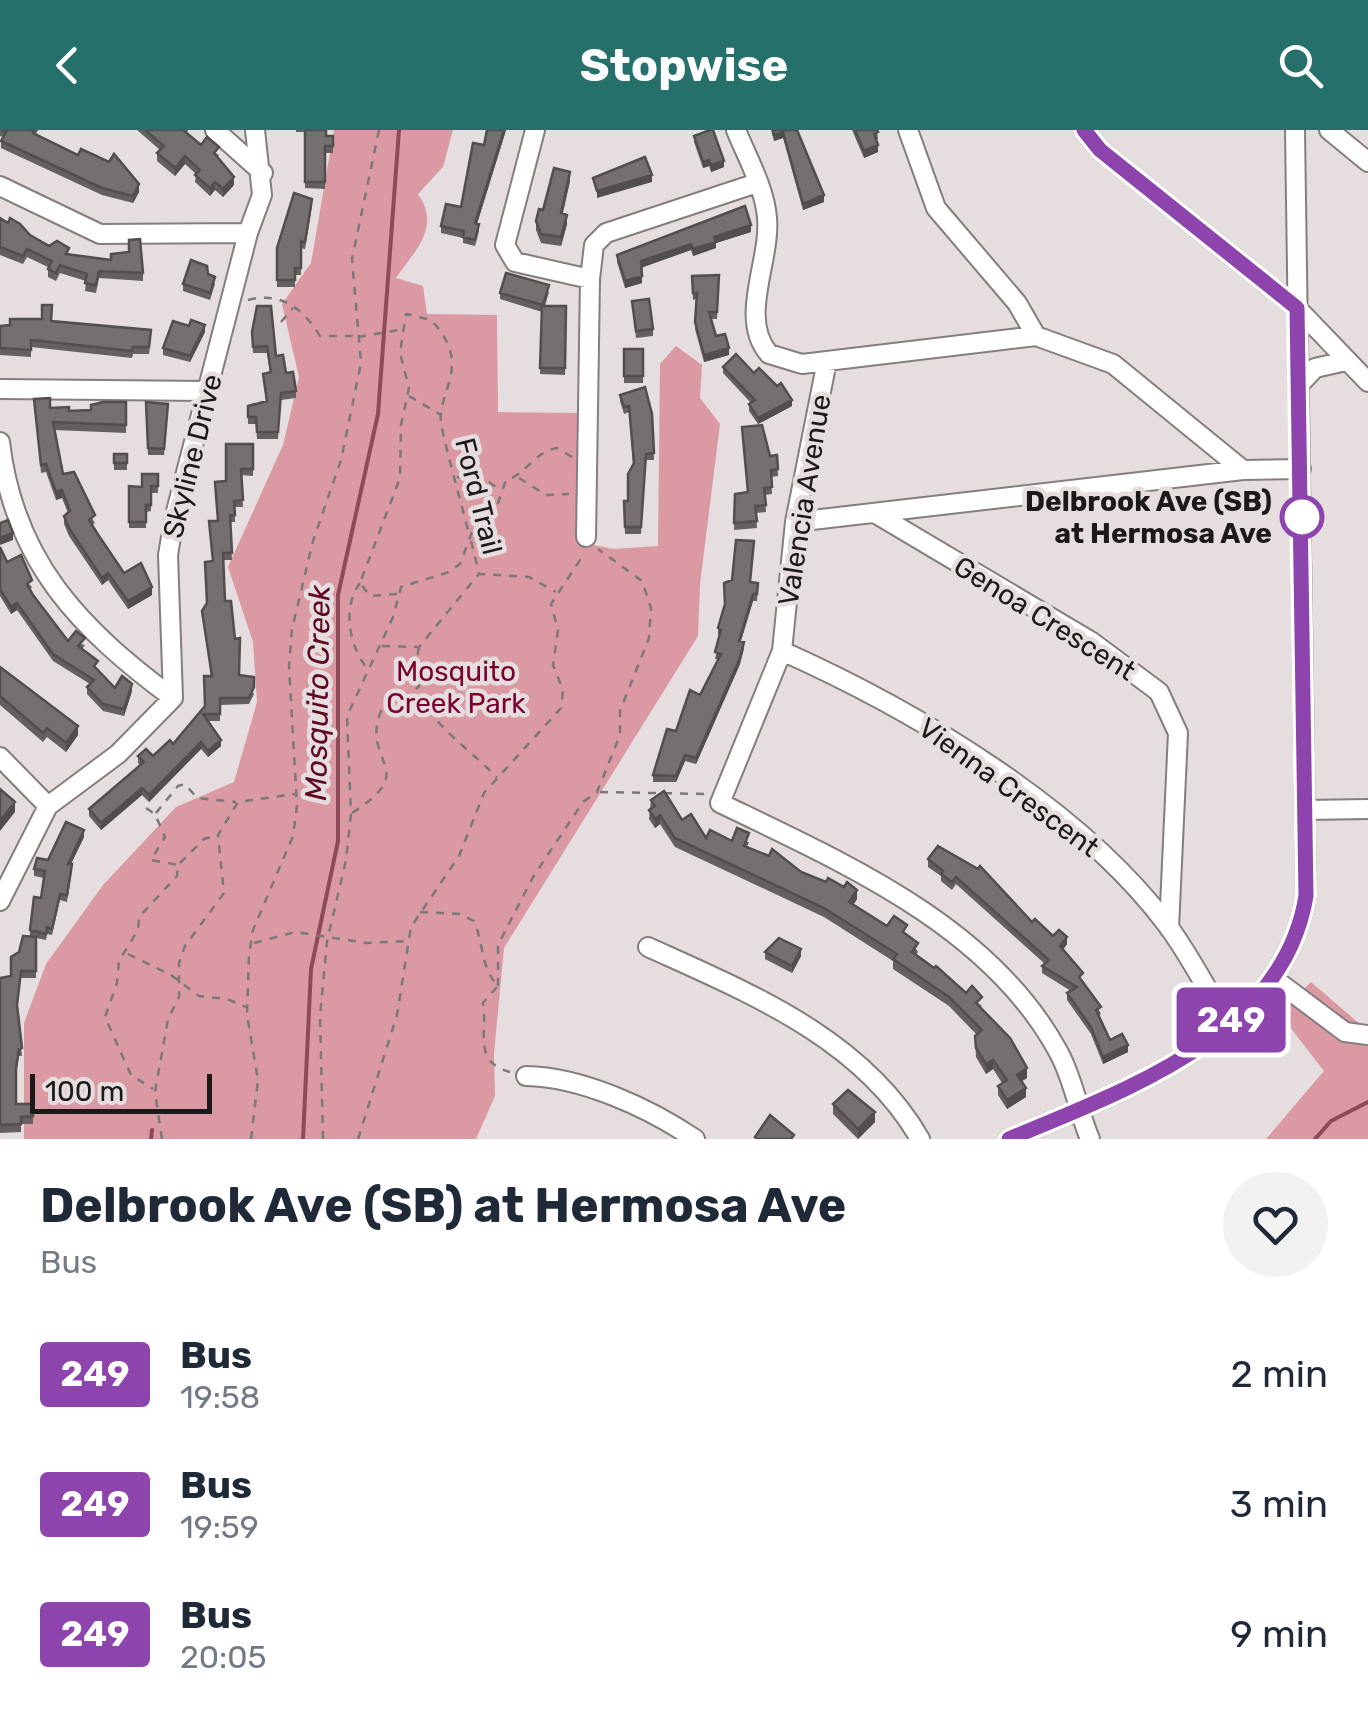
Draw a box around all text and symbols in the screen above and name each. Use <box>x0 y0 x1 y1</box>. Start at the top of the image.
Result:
icon: back <box>40 38 95 93</box>
icon: search <box>1273 38 1328 93</box>
text: Stopwise <box>580 39 788 92</box>
street label: Skyline Drive <box>156 371 229 542</box>
street label: Valencia Avenue <box>771 392 837 608</box>
street label: Ford Trail <box>448 435 509 558</box>
place label: Delbrook Ave (SB) at Hermosa Ave <box>1025 485 1272 550</box>
marker: Delbrook Ave (SB) at Hermosa Ave <box>1281 496 1323 538</box>
street label: Genoa Crescent <box>948 549 1142 688</box>
water label: Mosquito Creek <box>298 584 338 801</box>
park label: Mosquito Creek Park <box>386 655 526 720</box>
street label: Vienna Crescent <box>912 711 1105 864</box>
line badge: 249 <box>1174 988 1288 1052</box>
text: 249 <box>1197 999 1265 1041</box>
scale bar <box>30 1069 212 1114</box>
text: 100 m <box>45 1075 124 1108</box>
button: heart <box>1223 1172 1328 1277</box>
text: Delbrook Ave (SB) at Hermosa Ave <box>40 1177 846 1234</box>
text: Bus <box>40 1243 97 1281</box>
text: Bus <box>180 1332 252 1378</box>
text: 2 min <box>1230 1351 1328 1397</box>
text: 249 <box>61 1353 129 1395</box>
text: 19:58 <box>180 1378 260 1416</box>
text: Bus <box>180 1462 252 1508</box>
text: 3 min <box>1230 1481 1328 1527</box>
text: 249 <box>61 1483 129 1525</box>
text: 19:59 <box>180 1508 259 1546</box>
text: Bus <box>180 1592 252 1638</box>
text: 9 min <box>1230 1611 1328 1657</box>
text: 249 <box>61 1613 129 1655</box>
text: 20:05 <box>180 1638 267 1676</box>

